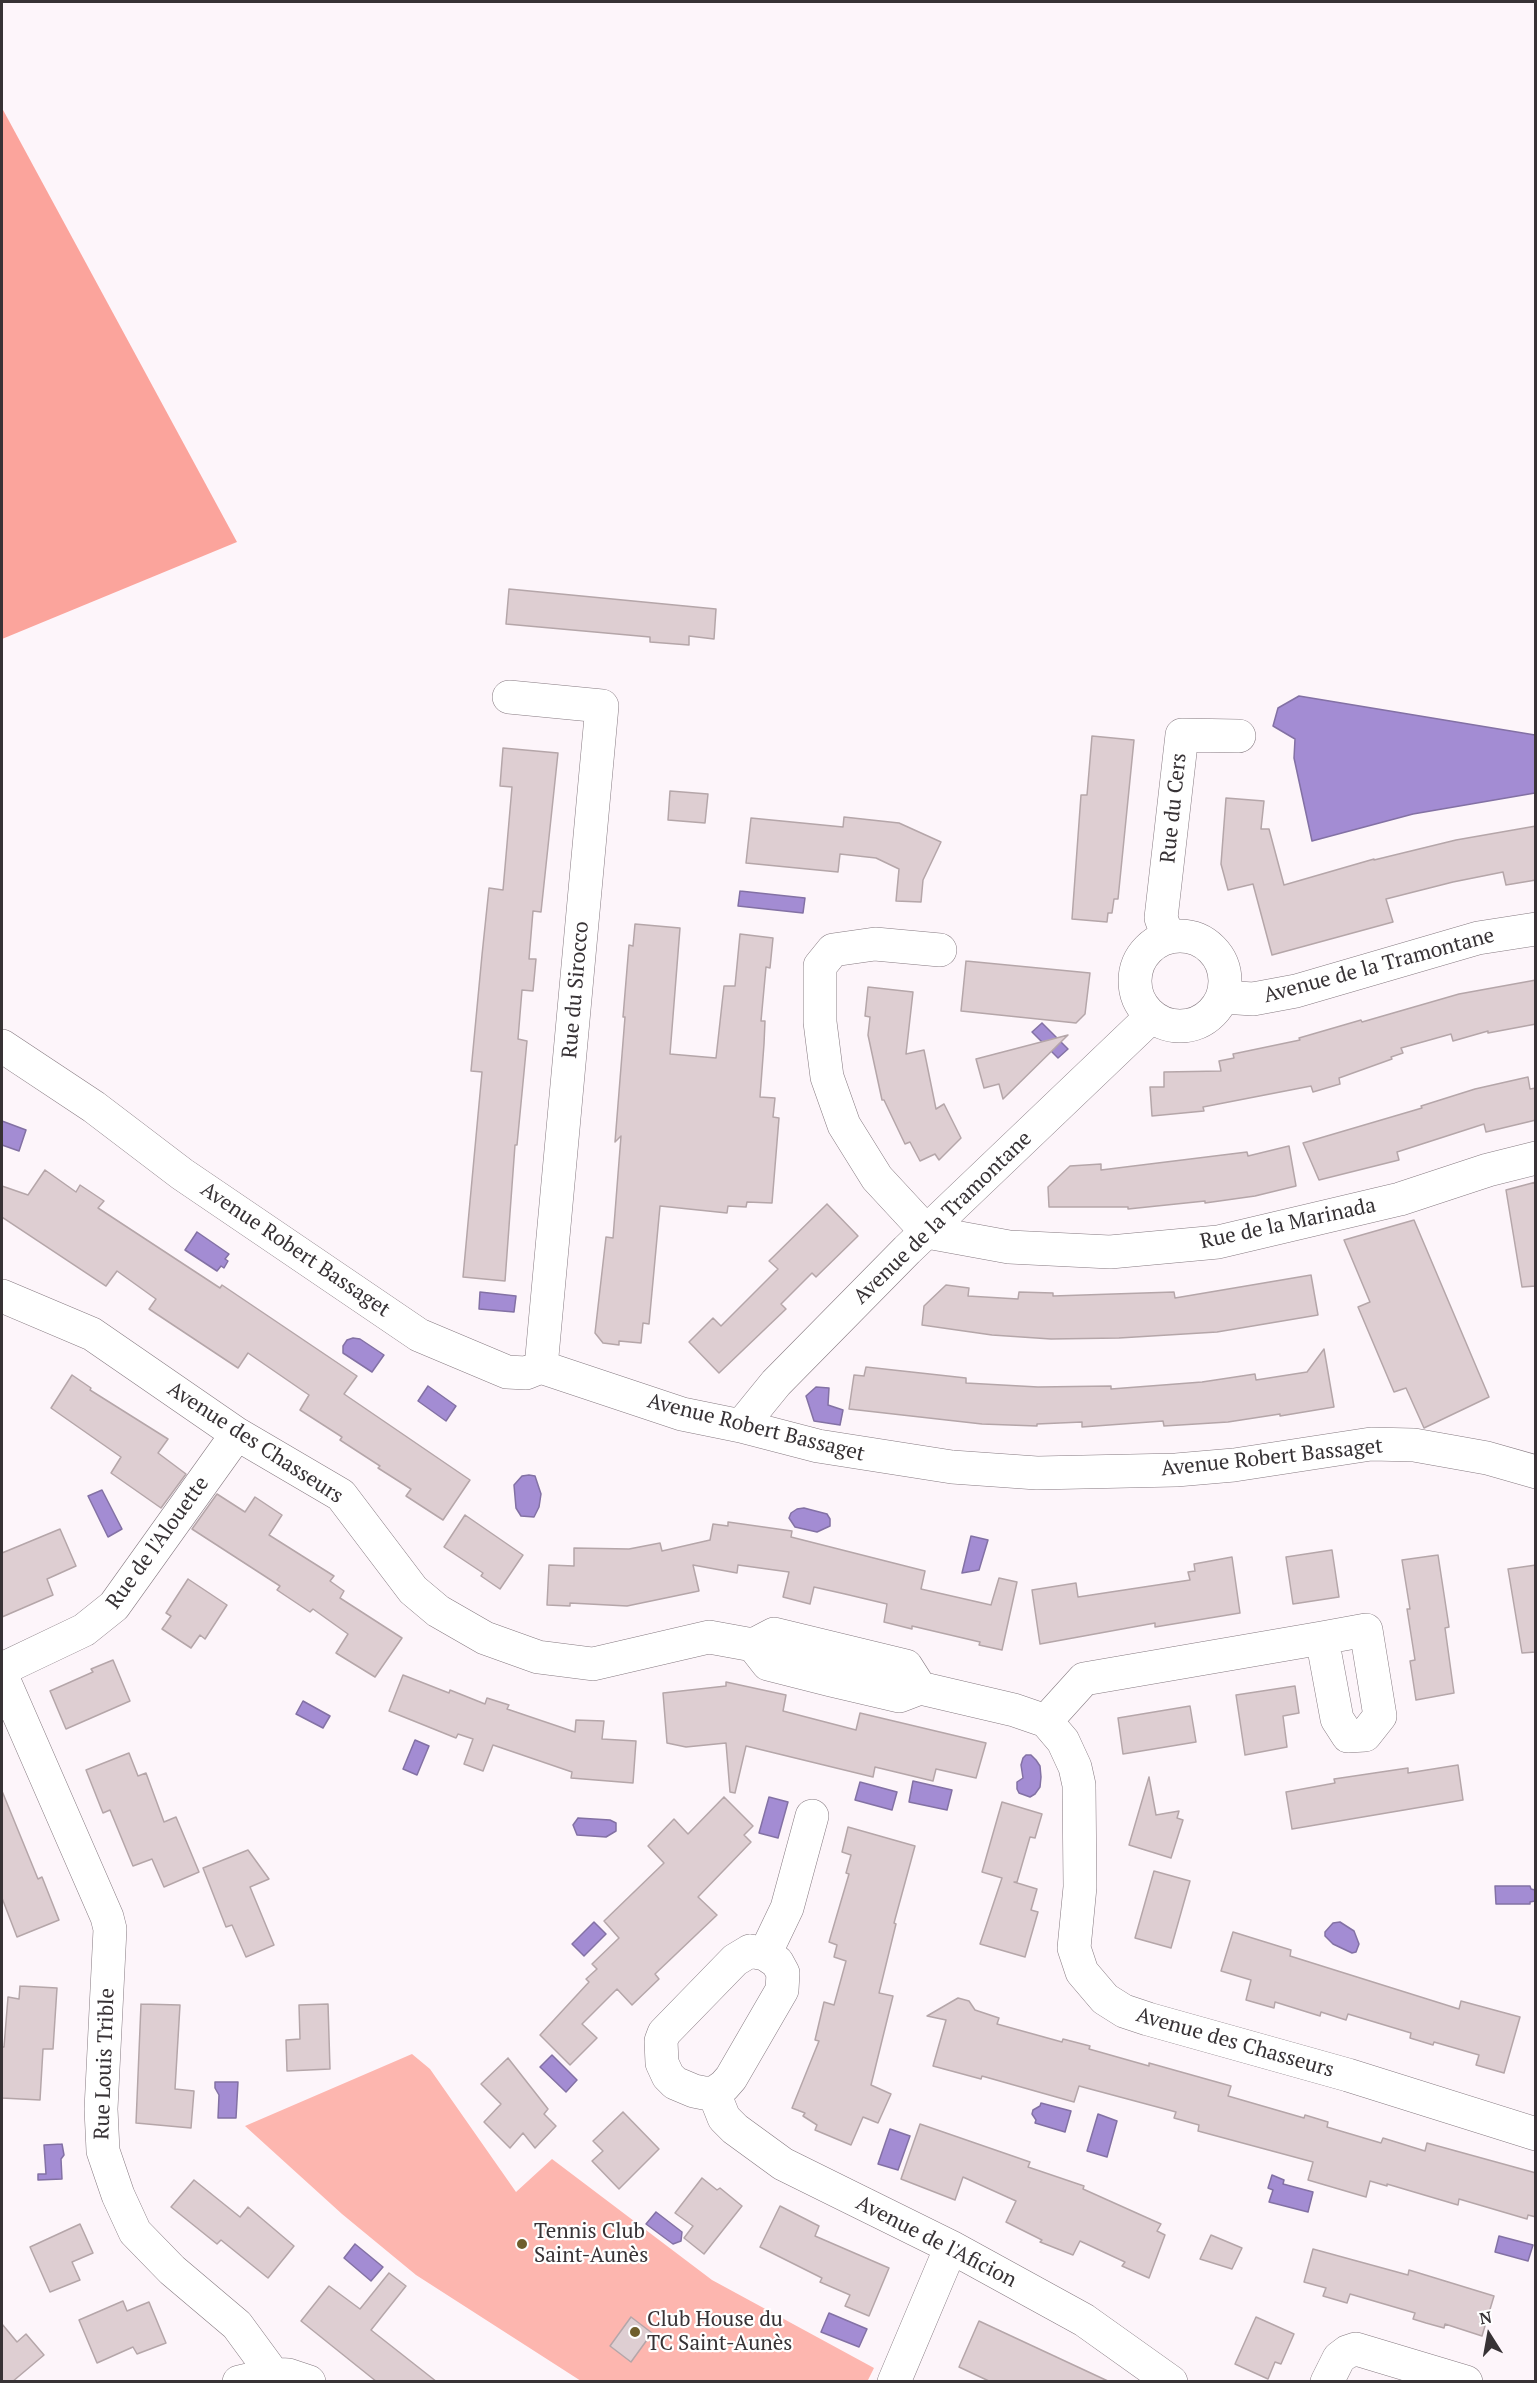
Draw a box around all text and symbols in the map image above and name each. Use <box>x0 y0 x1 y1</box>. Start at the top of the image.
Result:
street label: Rue du Cers <box>1156 752 1192 864</box>
street label: Rue du Sirocco <box>557 920 595 1060</box>
street label: Avenue de la Tramontane <box>1261 923 1497 1009</box>
street label: Avenue de la Tramontane <box>849 1126 1037 1310</box>
street label: Avenue Robert Bassaget <box>195 1177 395 1323</box>
street label: Rue de la Marinada <box>1198 1193 1378 1255</box>
street label: Avenue des Chasseurs <box>162 1377 348 1509</box>
street label: Avenue Robert Bassaget <box>645 1389 867 1467</box>
street label: Avenue Robert Bassaget <box>1160 1434 1384 1482</box>
street label: Rue de l'Alouette <box>101 1472 215 1614</box>
street label: Rue Louis Trible <box>90 1988 120 2140</box>
street label: Avenue des Chasseurs <box>1133 2003 1337 2083</box>
street label: Avenue de l'Aficion <box>852 2191 1020 2293</box>
place label: Tennis Club Saint-Aunès <box>534 2219 648 2269</box>
marker: Tennis Club Saint-Aunès <box>515 2237 529 2251</box>
north arrow <box>1459 2305 1519 2365</box>
text: N <box>1478 2305 1494 2329</box>
place label: Club House du TC Saint-Aunès <box>647 2307 792 2357</box>
marker: Club House du TC Saint-Aunès <box>628 2325 642 2339</box>

